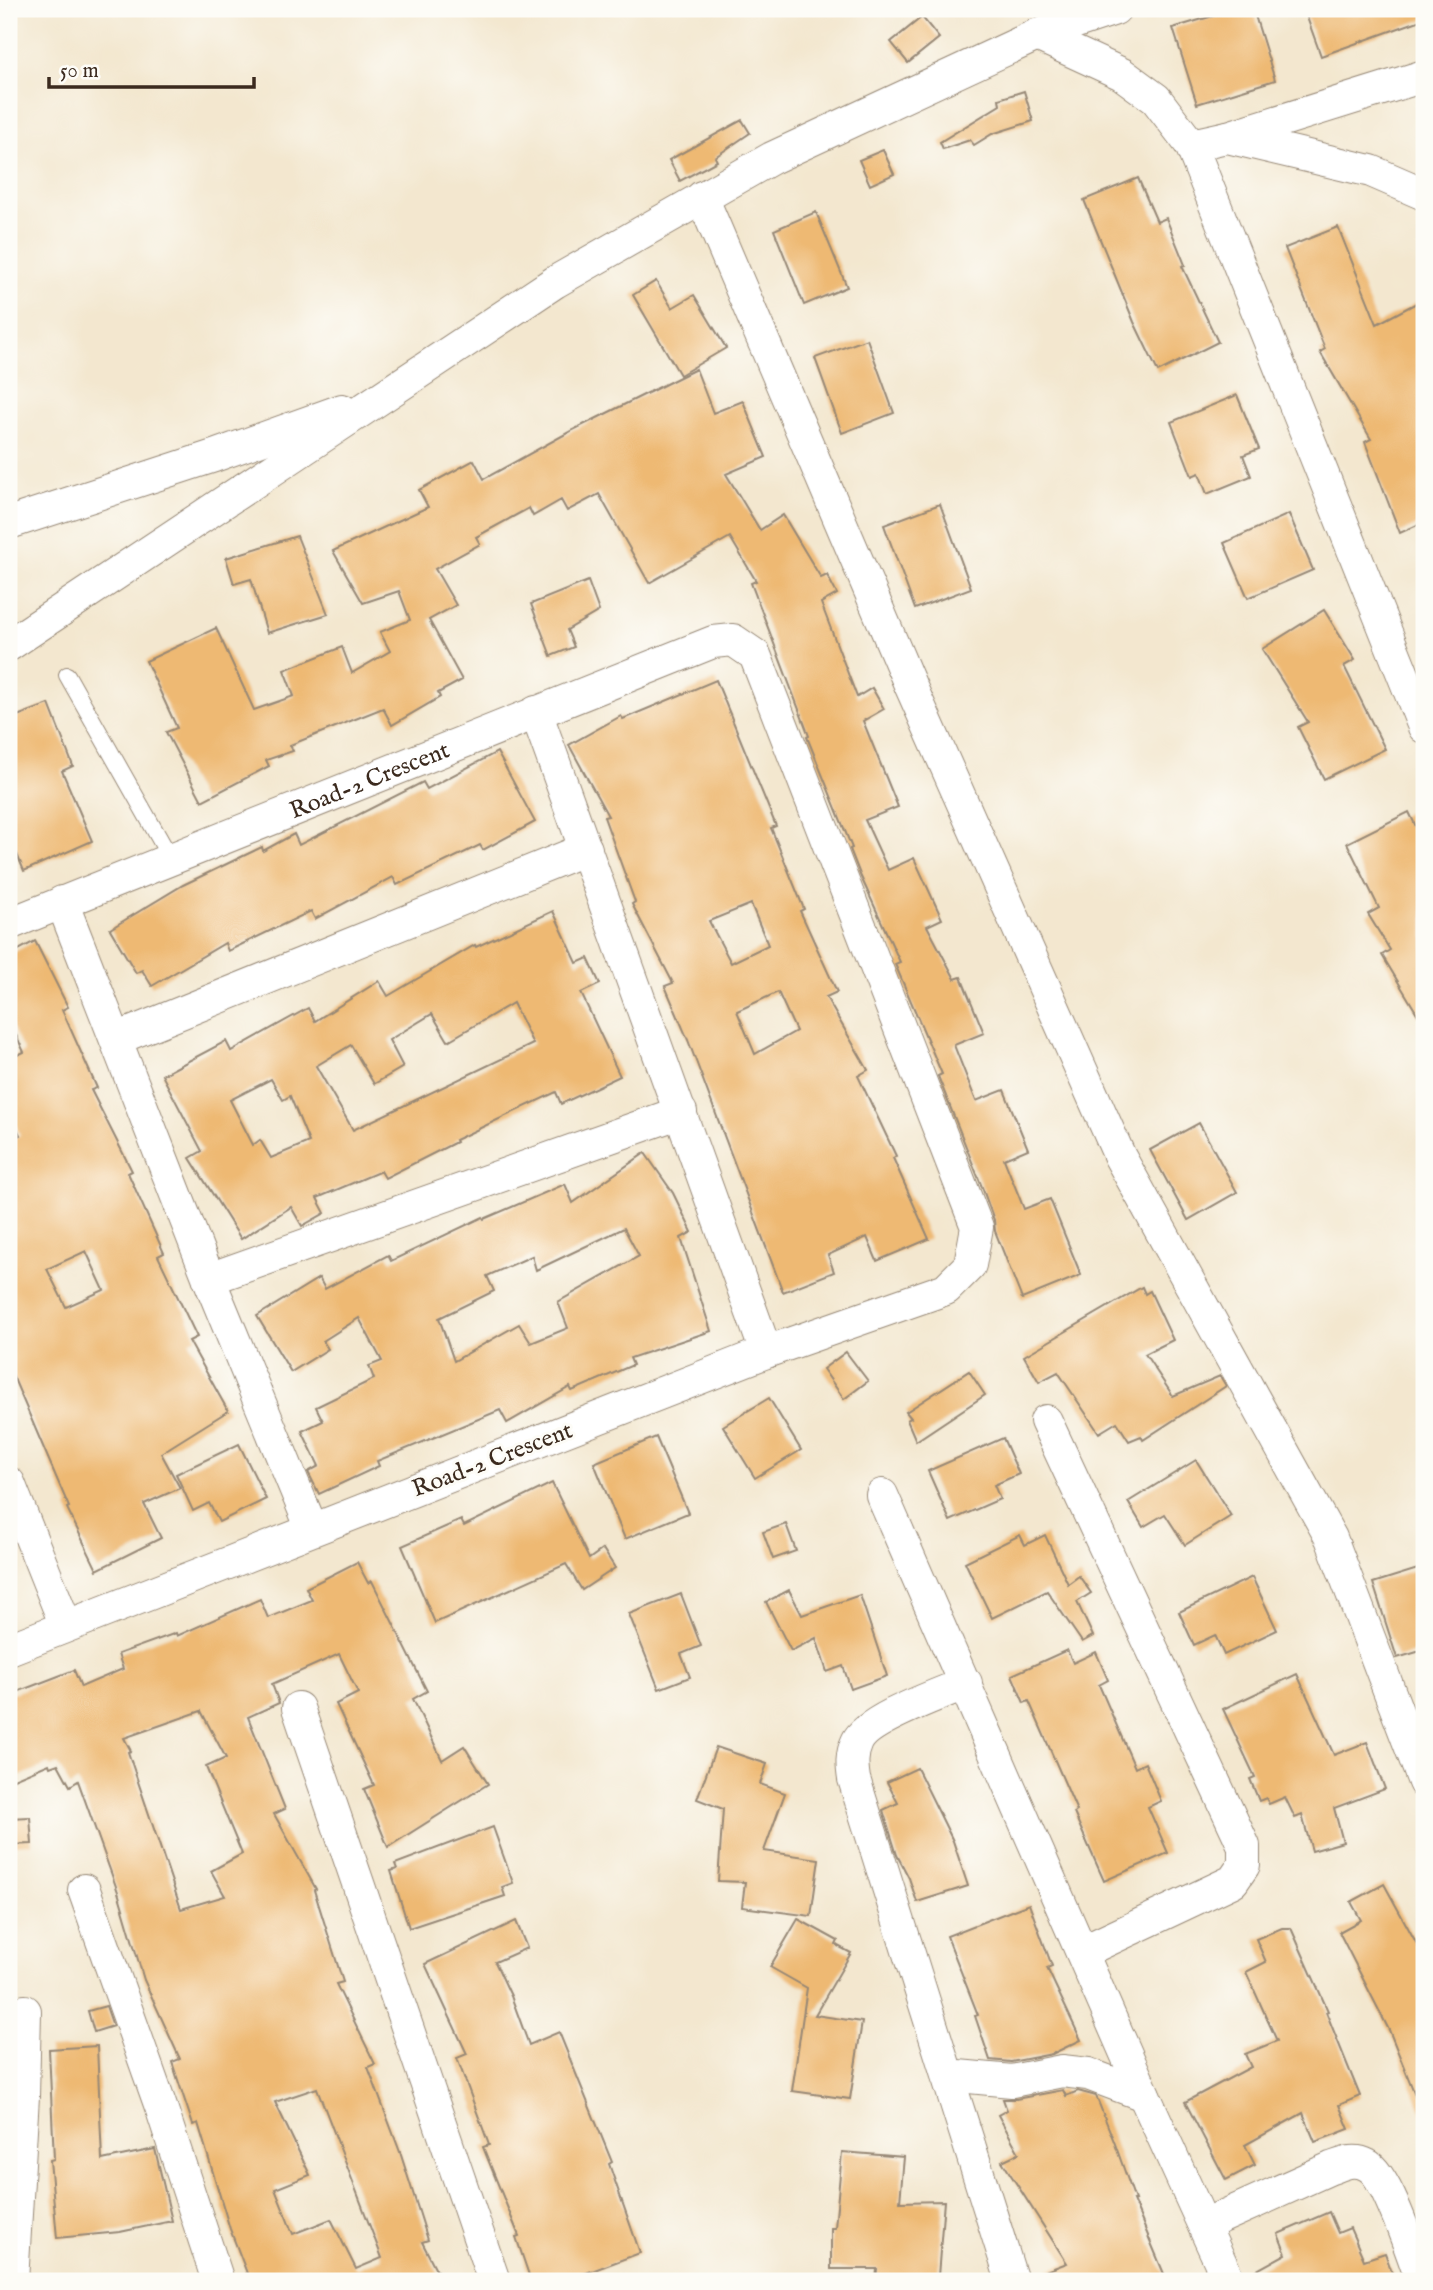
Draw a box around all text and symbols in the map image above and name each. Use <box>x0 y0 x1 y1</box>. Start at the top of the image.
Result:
scale bar <box>49 46 254 90</box>
text: 50 m <box>60 58 99 85</box>
street label: Road-2 Crescent <box>285 735 454 827</box>
street label: Road-2 Crescent <box>408 1416 577 1505</box>

